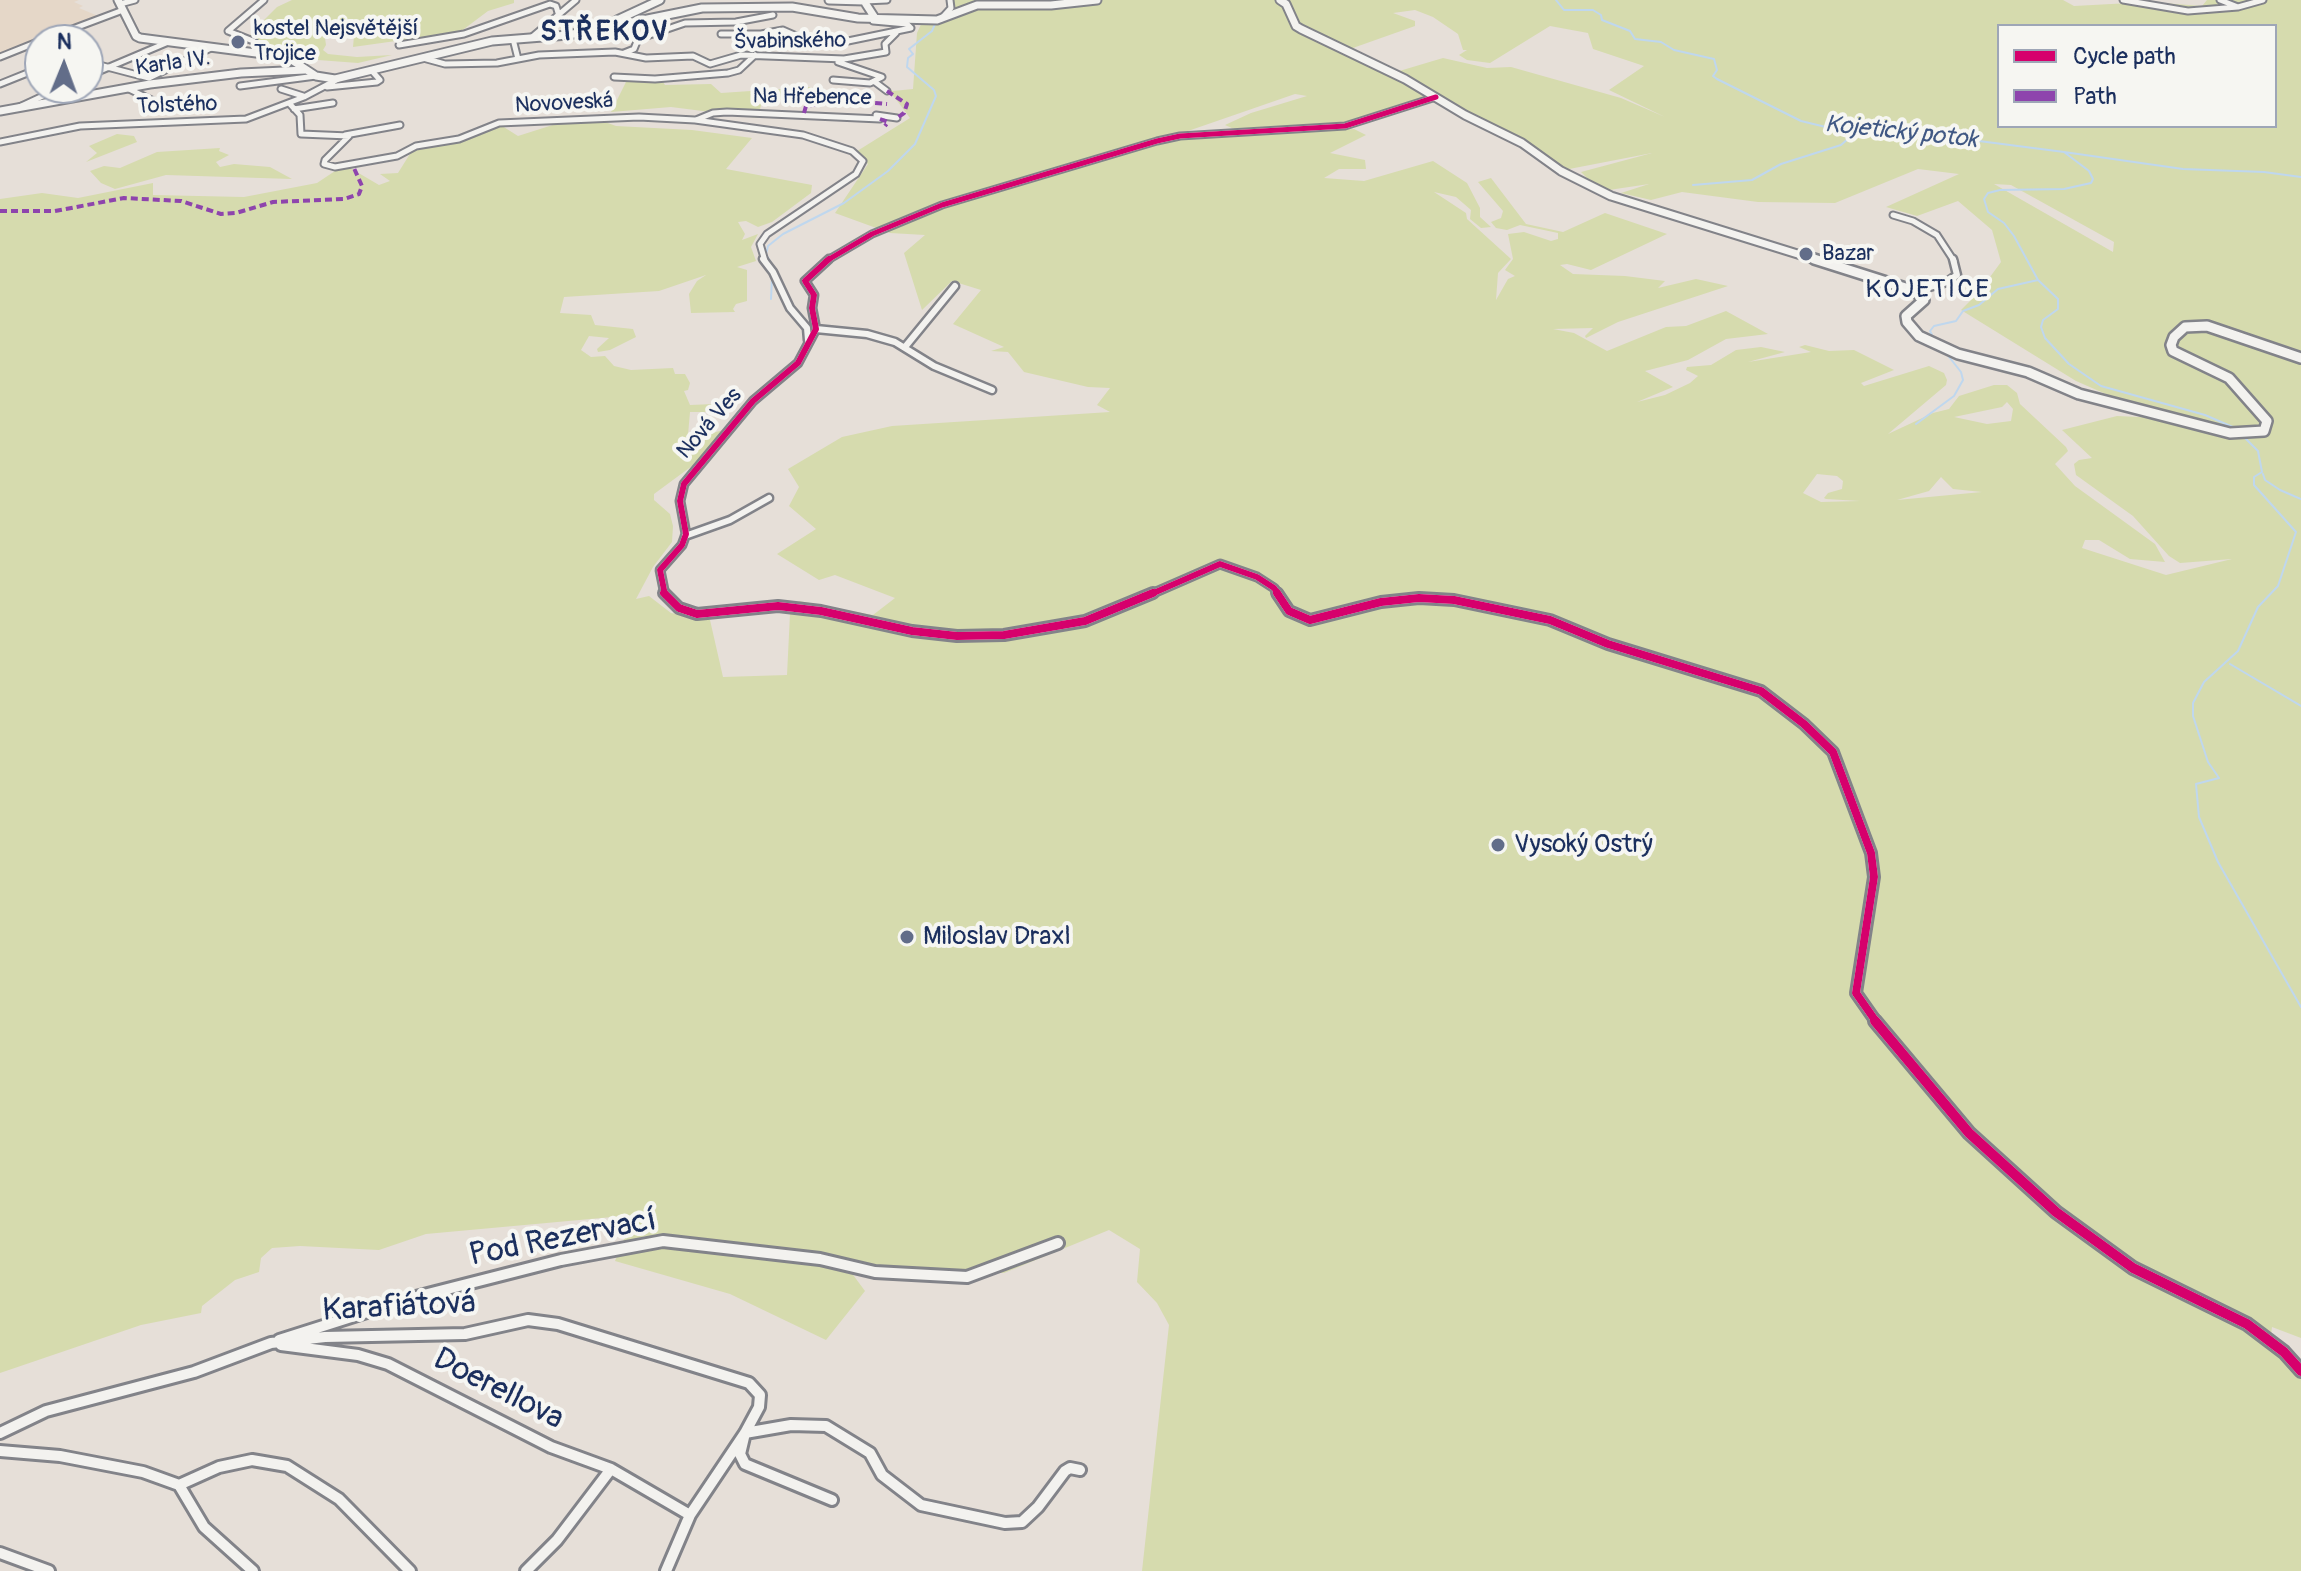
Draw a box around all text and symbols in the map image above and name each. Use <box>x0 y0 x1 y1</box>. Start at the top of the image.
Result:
place label: kostel Nejsvětější Trojice <box>254 16 418 68</box>
district label: STŘEKOV <box>540 16 670 50</box>
north arrow <box>24 24 104 104</box>
legend <box>1997 24 2277 128</box>
text: N <box>57 28 72 56</box>
street label: Švabinského <box>734 28 846 56</box>
marker: kostel Nejsvětější Trojice <box>229 33 247 51</box>
text: Cycle path <box>2073 42 2176 71</box>
street label: Karla IV. <box>134 46 212 82</box>
text: Path <box>2073 82 2117 111</box>
street label: Na Hřebence <box>752 84 872 112</box>
street label: Novoveská <box>514 88 614 120</box>
street label: Tolstého <box>136 91 218 121</box>
water label: Kojetický potok <box>1823 111 1979 155</box>
place label: Bazar <box>1822 241 1874 267</box>
marker: Bazar <box>1797 245 1815 263</box>
district label: KOJETICE <box>1865 274 1991 306</box>
street label: Nová Ves <box>672 383 748 465</box>
place label: Vysoký Ostrý <box>1514 829 1653 861</box>
marker: Vysoký Ostrý <box>1489 836 1507 854</box>
place label: Miloslav Draxl <box>923 921 1071 953</box>
marker: Miloslav Draxl <box>898 928 916 946</box>
street label: Pod Rezervací <box>466 1202 660 1276</box>
street label: Karafiátová <box>321 1285 477 1331</box>
street label: Doerellova <box>426 1341 570 1439</box>

